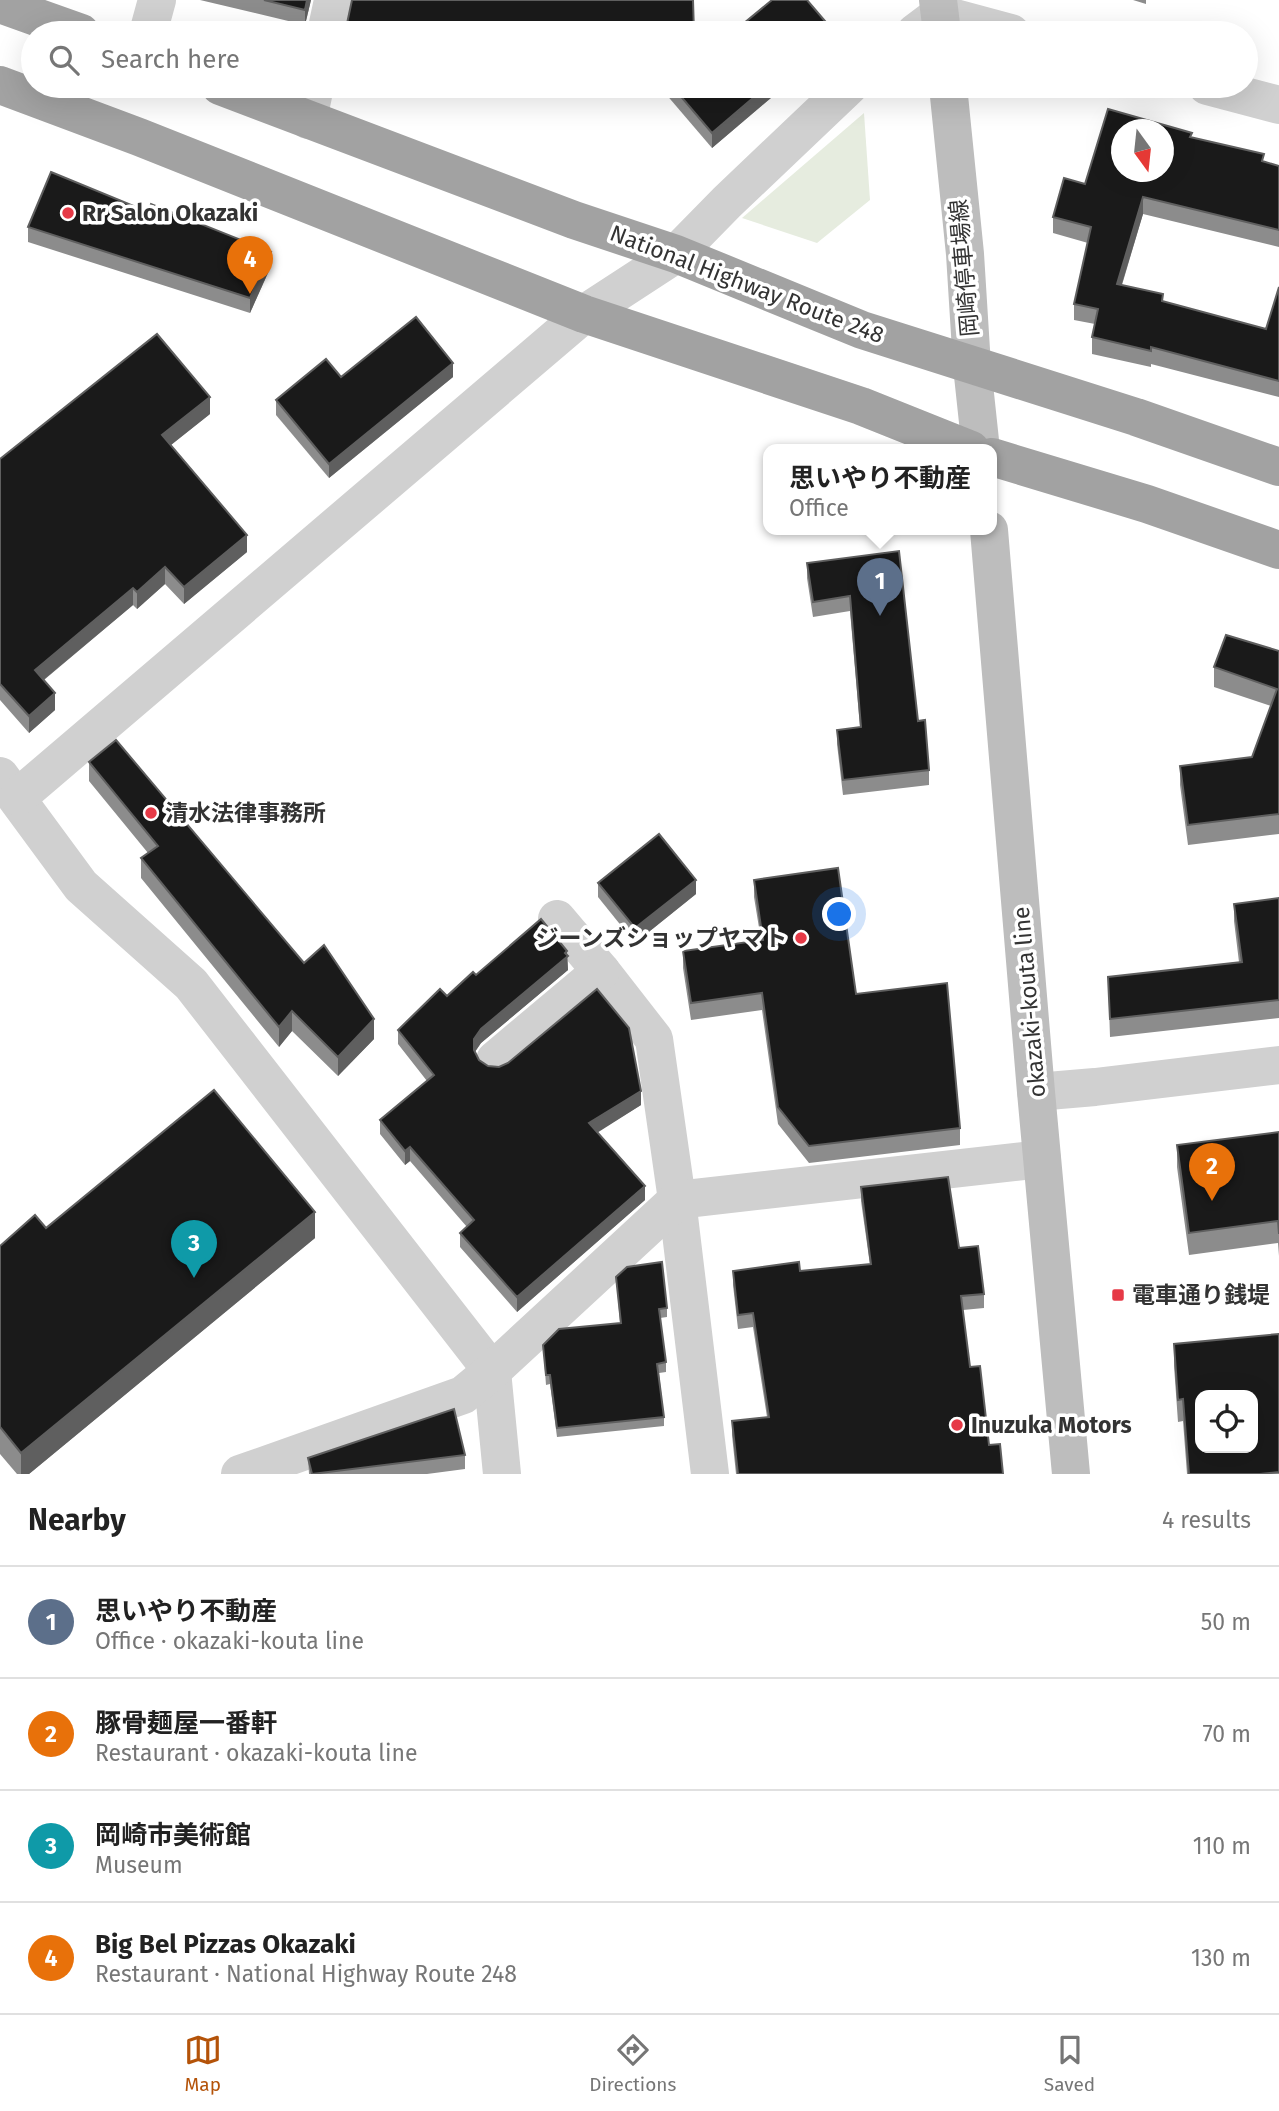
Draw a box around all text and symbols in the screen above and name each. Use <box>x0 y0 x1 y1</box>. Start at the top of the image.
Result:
search box <box>21 21 1258 98</box>
icon: search <box>45 41 83 79</box>
text: Search here <box>101 44 240 75</box>
north arrow <box>1111 119 1174 182</box>
street label: 岡崎停車場線 <box>944 198 984 338</box>
place label: Rr Salon Okazaki <box>82 199 258 227</box>
marker: Rr Salon Okazaki <box>60 205 76 221</box>
street label: National Highway Route 248 <box>606 219 888 349</box>
pin: 4 <box>227 236 273 294</box>
popup <box>763 444 997 535</box>
text: 思いやり不動産 <box>789 463 971 494</box>
text: Office <box>789 494 849 522</box>
pin: 1 <box>857 558 903 616</box>
place label: 清水法律事務所 <box>165 799 326 827</box>
marker: 清水法律事務所 <box>143 805 159 821</box>
your location <box>822 897 856 931</box>
street label: okazaki-kouta line <box>1007 905 1051 1099</box>
place label: ジーンズショップヤマト <box>536 924 787 952</box>
marker: ジーンズショップヤマト <box>793 930 809 946</box>
pin: 2 <box>1189 1143 1235 1201</box>
pin: 3 <box>171 1220 217 1278</box>
place label: 電車通り銭堤 <box>1132 1281 1270 1309</box>
marker: 電車通り銭堤 <box>1110 1287 1126 1303</box>
map controls <box>1195 1390 1258 1453</box>
button: locate <box>1195 1390 1258 1453</box>
place label: Inuzuka Motors <box>971 1411 1132 1439</box>
marker: Inuzuka Motors <box>949 1417 965 1433</box>
text: Nearby <box>28 1502 126 1538</box>
text: 4 results <box>1162 1506 1251 1534</box>
text: 思いやり不動産 <box>95 1596 277 1627</box>
text: 1 <box>46 1608 56 1636</box>
text: 50 m <box>1201 1608 1251 1636</box>
text: Office · okazaki-kouta line <box>95 1627 364 1655</box>
text: 豚骨麺屋一番軒 <box>95 1708 277 1739</box>
text: 2 <box>45 1720 57 1748</box>
text: 70 m <box>1202 1720 1251 1748</box>
text: Restaurant · okazaki-kouta line <box>95 1739 417 1767</box>
text: 岡崎市美術館 <box>95 1820 251 1851</box>
text: 3 <box>45 1832 57 1860</box>
text: 110 m <box>1193 1832 1251 1860</box>
text: Museum <box>95 1851 183 1879</box>
text: Big Bel Pizzas Okazaki <box>95 1929 356 1960</box>
text: 4 <box>45 1944 58 1972</box>
text: 130 m <box>1191 1944 1251 1972</box>
text: Restaurant · National Highway Route 248 <box>95 1960 517 1988</box>
tab: Map <box>184 2031 222 2096</box>
tab: Directions <box>589 2031 676 2096</box>
tab: Saved <box>1044 2031 1095 2096</box>

